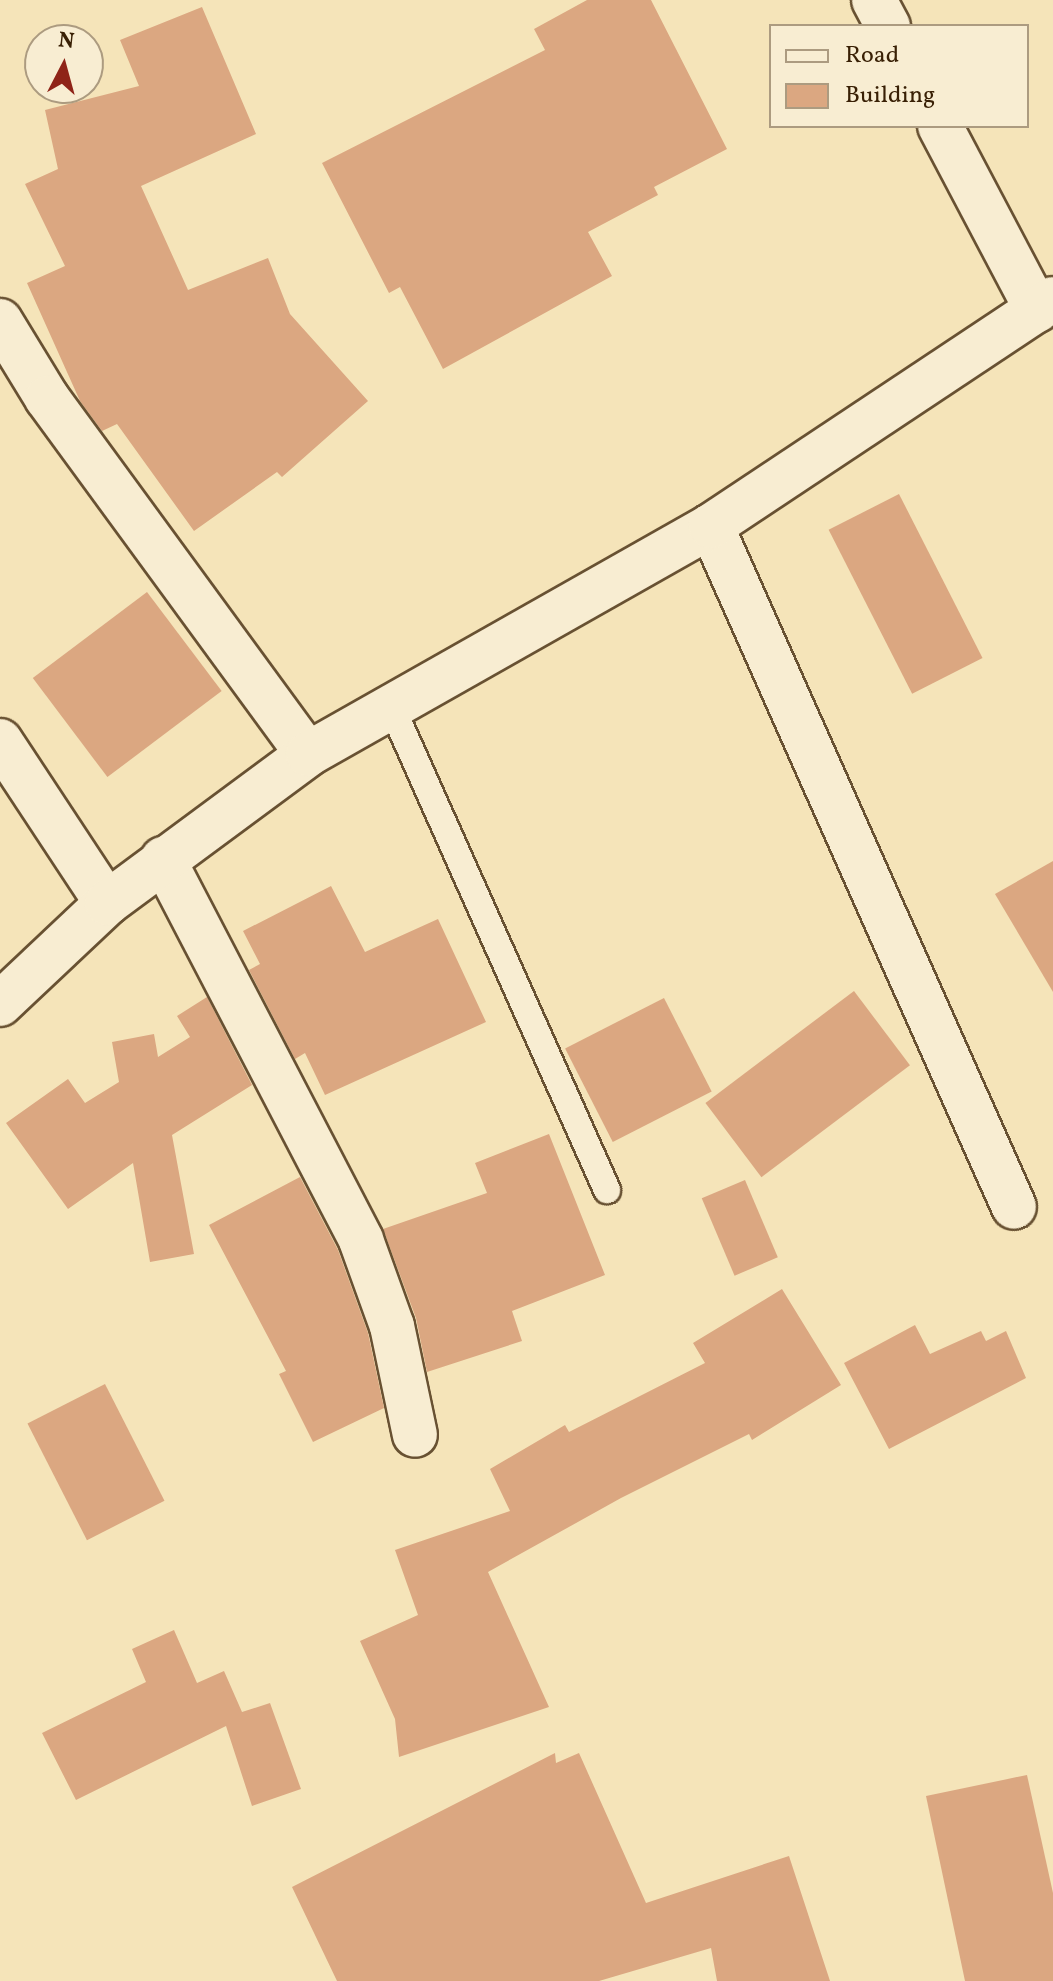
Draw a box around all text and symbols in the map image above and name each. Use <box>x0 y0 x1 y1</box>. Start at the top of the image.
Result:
north arrow <box>24 24 104 104</box>
legend <box>769 24 1029 128</box>
text: N <box>57 25 76 58</box>
text: Road <box>845 39 899 73</box>
text: Building <box>845 79 935 113</box>

